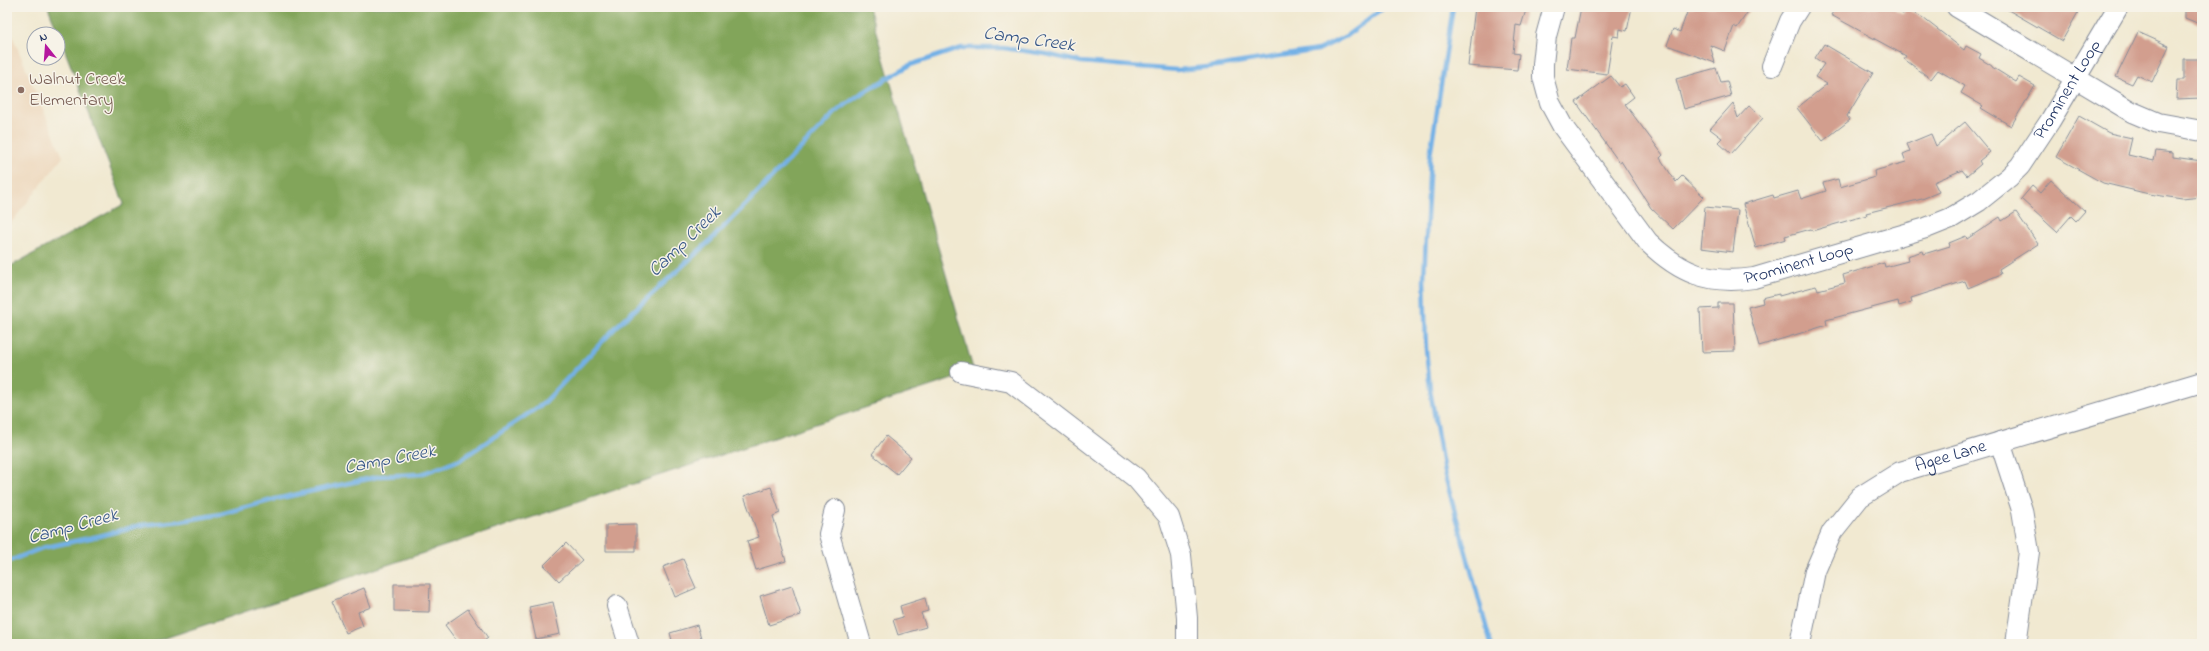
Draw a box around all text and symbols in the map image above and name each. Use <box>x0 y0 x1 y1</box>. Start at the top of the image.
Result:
water label: Camp Creek <box>981 20 1077 60</box>
north arrow <box>26 26 66 66</box>
text: N <box>37 29 49 46</box>
street label: Prominent Loop <box>2028 35 2109 146</box>
place label: Walnut Creek Elementary <box>29 67 125 114</box>
marker: Walnut Creek Elementary <box>16 85 26 95</box>
water label: Camp Creek <box>642 200 728 284</box>
street label: Prominent Loop <box>1742 237 1857 292</box>
street label: Agee Lane <box>1912 434 1990 480</box>
water label: Camp Creek <box>342 438 438 482</box>
water label: Camp Creek <box>25 502 122 552</box>

